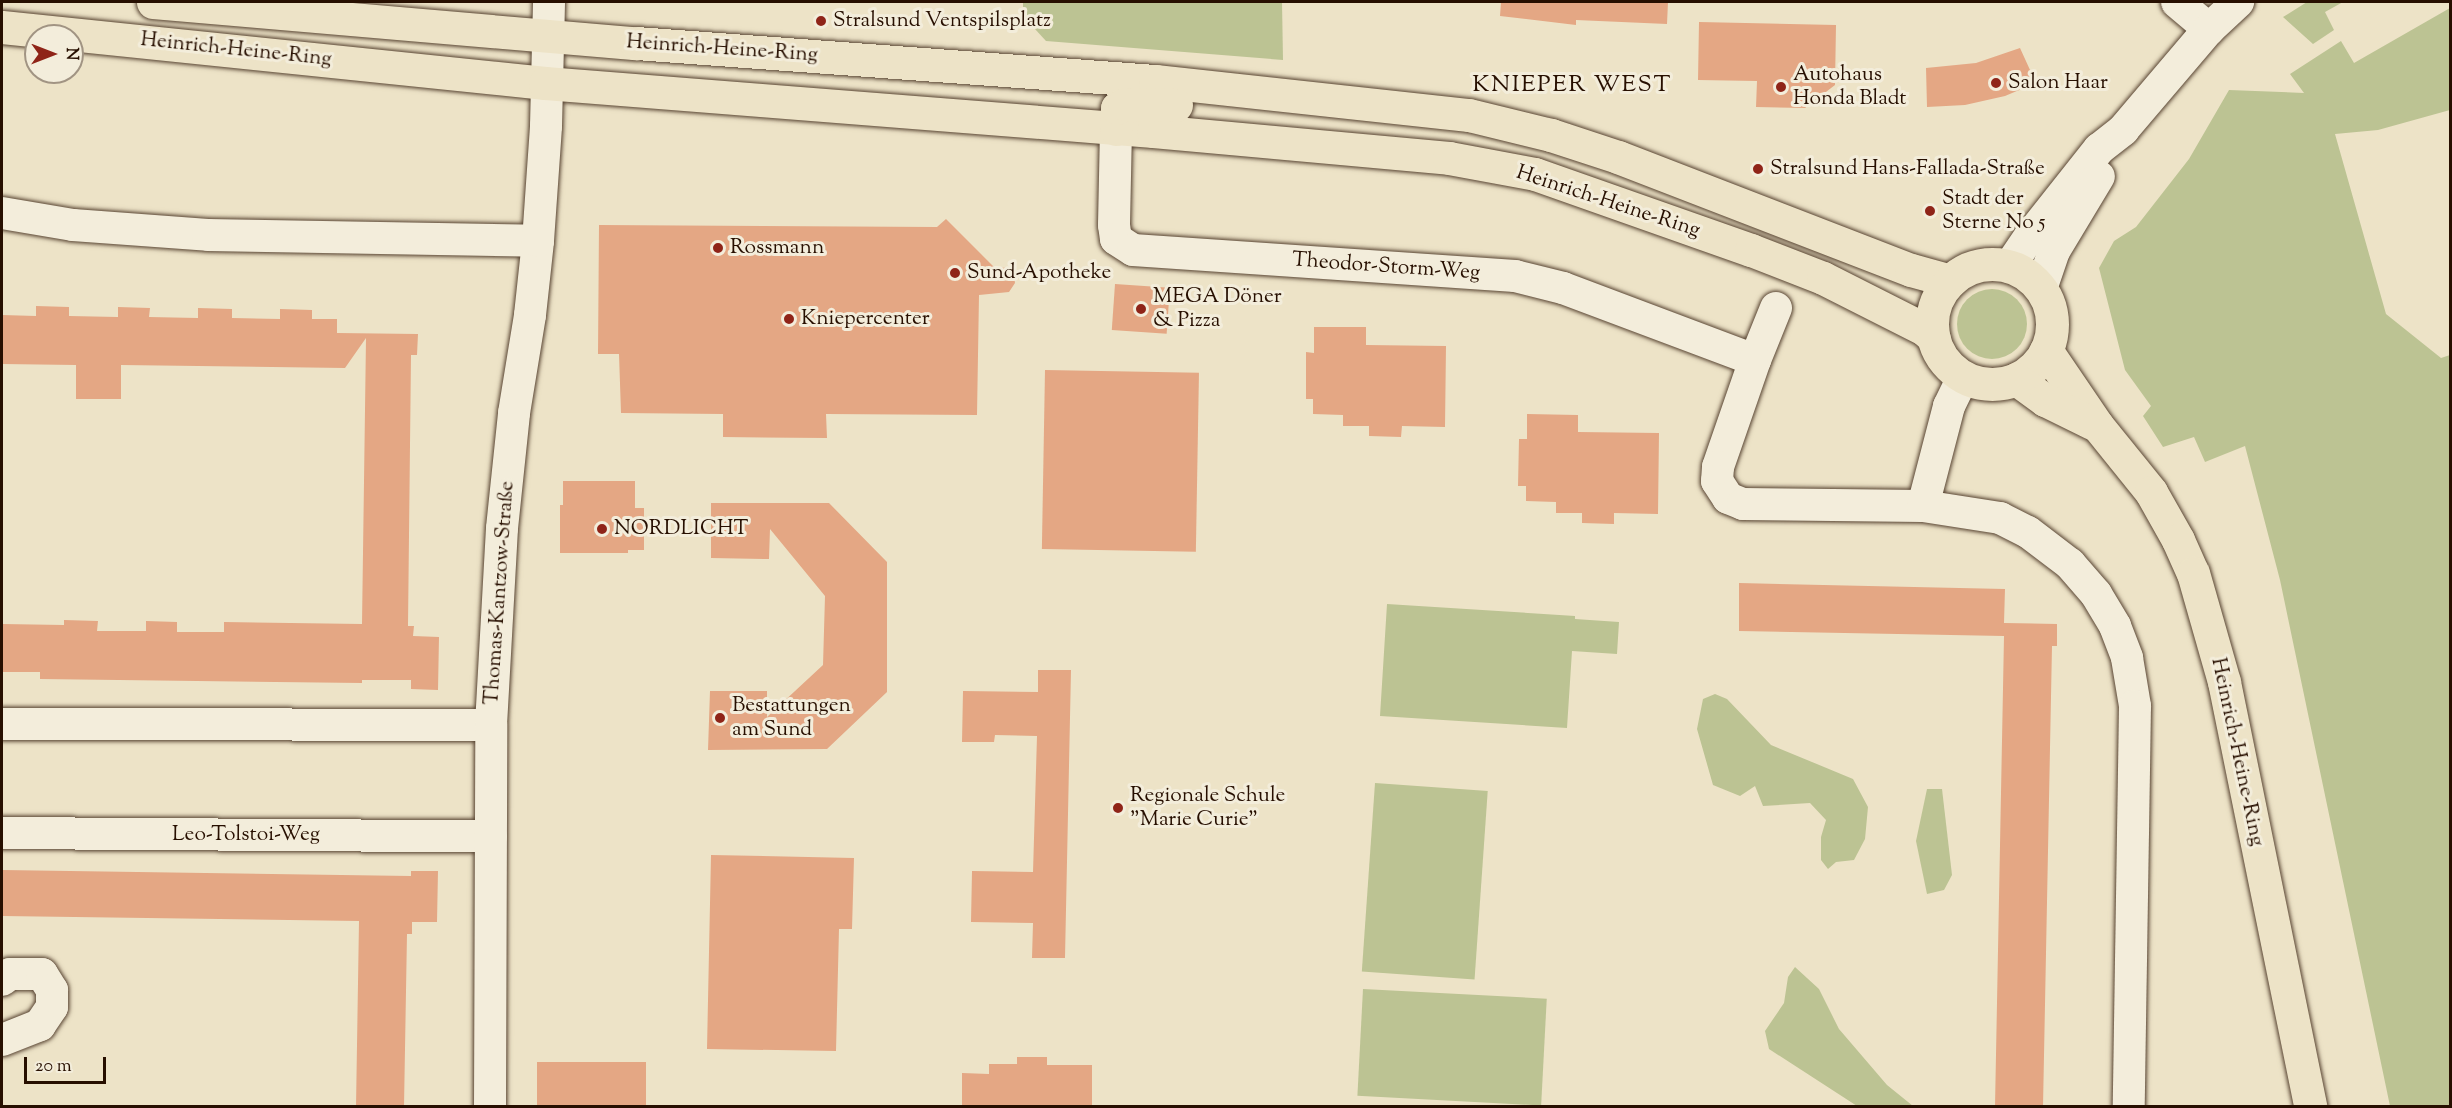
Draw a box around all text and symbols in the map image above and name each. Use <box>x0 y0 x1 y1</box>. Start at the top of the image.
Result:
place label: Stralsund Ventspilsplatz <box>833 8 1051 34</box>
marker: Stralsund Ventspilsplatz <box>814 14 828 28</box>
north arrow <box>24 24 84 84</box>
street label: Heinrich-Heine-Ring <box>139 27 333 73</box>
street label: Heinrich-Heine-Ring <box>625 30 819 68</box>
text: N <box>59 48 82 60</box>
place label: Autohaus Honda Bladt <box>1793 62 1907 112</box>
place label: Salon Haar <box>2008 70 2108 96</box>
district label: KNIEPER WEST <box>1472 72 1672 100</box>
marker: Salon Haar <box>1989 76 2003 90</box>
marker: Autohaus Honda Bladt <box>1774 80 1788 94</box>
place label: Stralsund Hans-Fallada-Straße <box>1770 156 2045 182</box>
street label: Heinrich-Heine-Ring <box>1513 160 1703 244</box>
marker: Stralsund Hans-Fallada-Straße <box>1751 162 1765 176</box>
place label: Stadt der Sterne No 5 <box>1942 186 2045 236</box>
marker: Stadt der Sterne No 5 <box>1923 204 1937 218</box>
place label: Rossmann <box>730 235 824 261</box>
marker: Rossmann <box>711 241 725 255</box>
street label: Theodor-Storm-Weg <box>1291 248 1481 286</box>
place label: Sund-Apotheke <box>967 260 1111 286</box>
marker: Sund-Apotheke <box>948 266 962 280</box>
place label: MEGA Döner & Pizza <box>1153 284 1282 334</box>
marker: MEGA Döner & Pizza <box>1134 302 1148 316</box>
place label: Kniepercenter <box>801 306 930 332</box>
marker: Kniepercenter <box>782 312 796 326</box>
street label: Thomas-Kantzow-Straße <box>480 480 520 706</box>
place label: NORDLICHT <box>614 516 748 542</box>
marker: NORDLICHT <box>595 522 609 536</box>
street label: Heinrich-Heine-Ring <box>2205 656 2269 848</box>
place label: Bestattungen am Sund <box>732 693 851 743</box>
marker: Bestattungen am Sund <box>713 711 727 725</box>
place label: Regionale Schule "Marie Curie" <box>1130 783 1285 833</box>
marker: Regionale Schule "Marie Curie" <box>1111 801 1125 815</box>
street label: Leo-Tolstoi-Weg <box>172 822 320 848</box>
scale bar <box>27 1045 110 1083</box>
text: 20 m <box>35 1054 72 1080</box>

